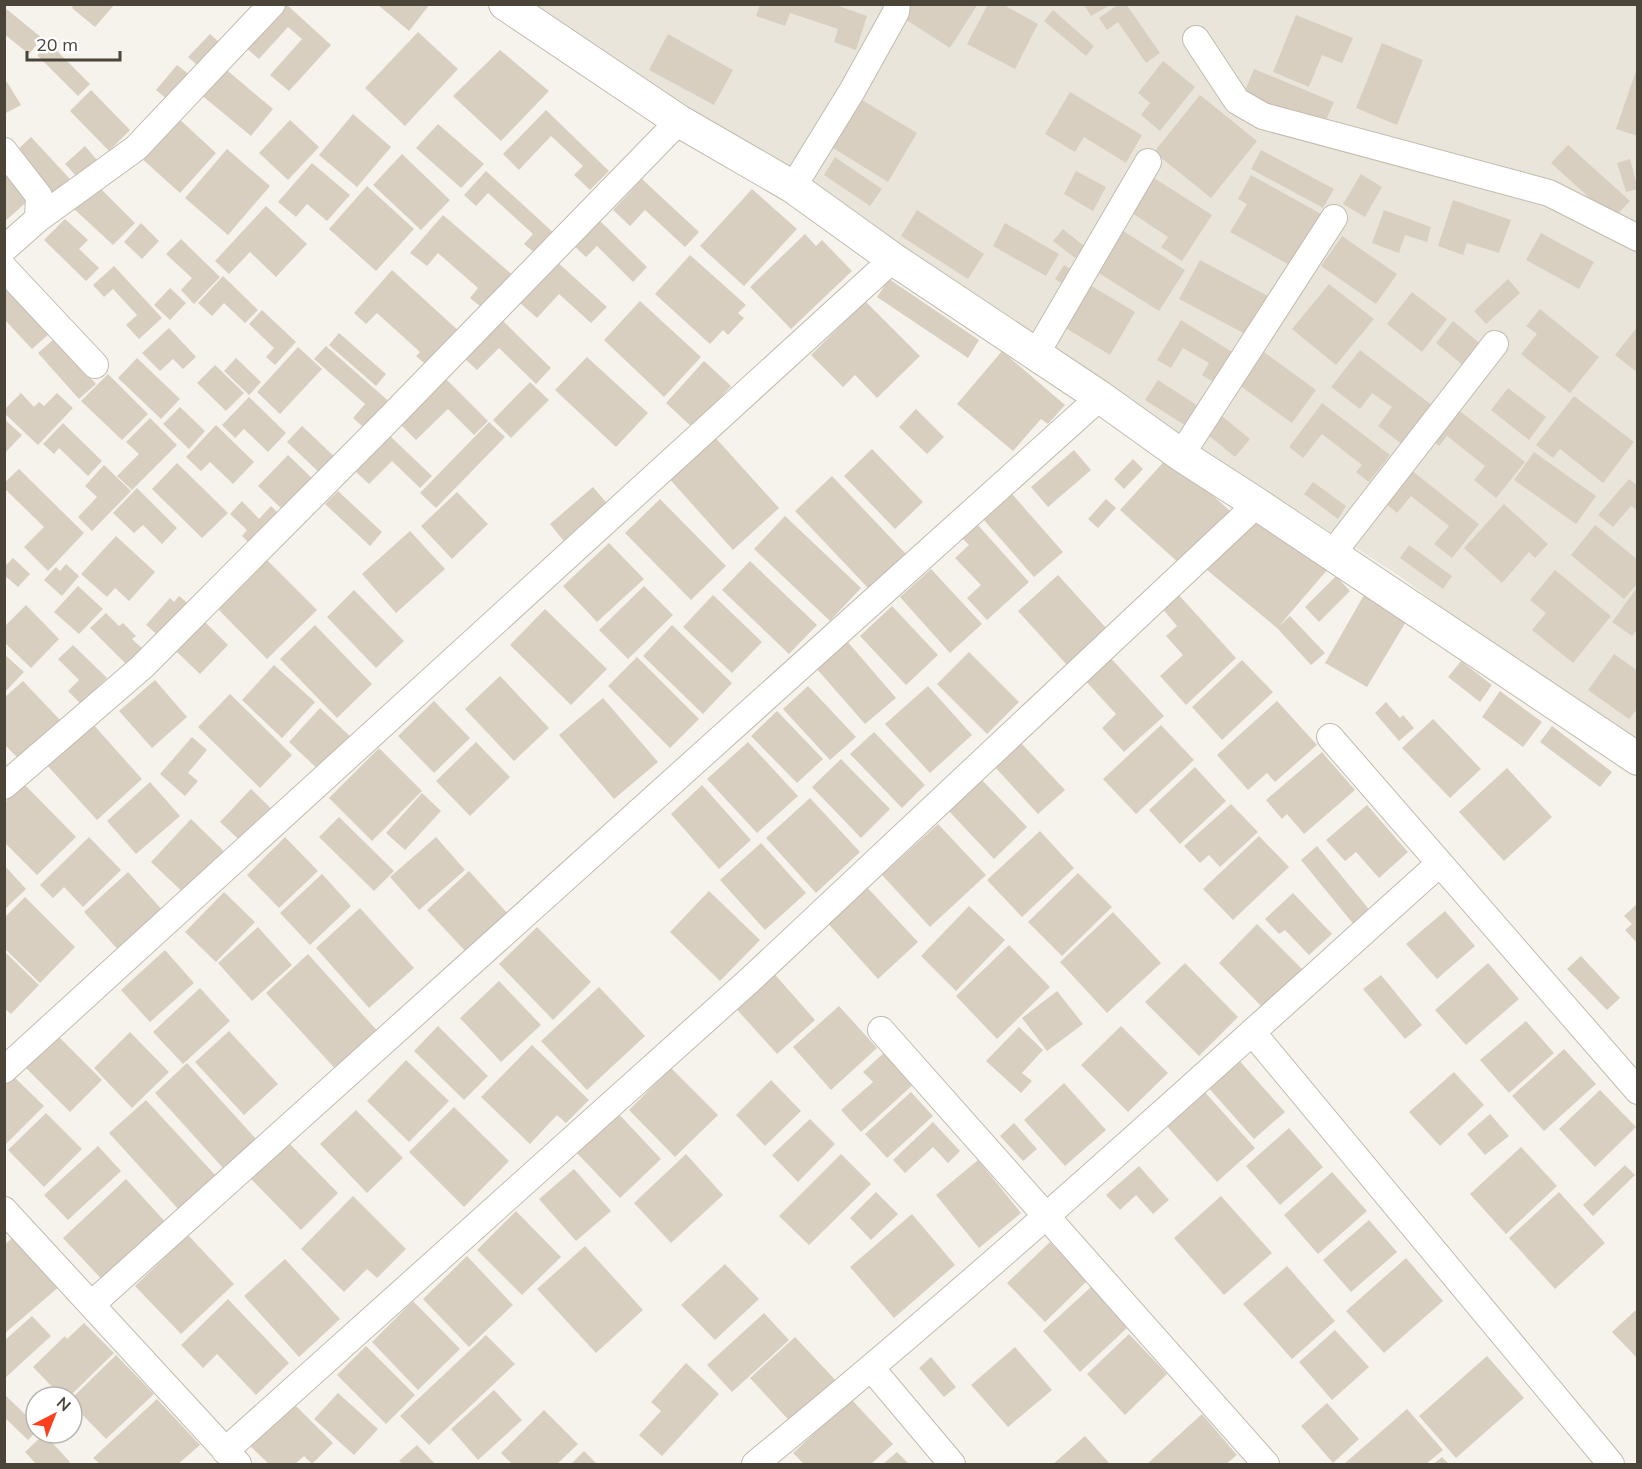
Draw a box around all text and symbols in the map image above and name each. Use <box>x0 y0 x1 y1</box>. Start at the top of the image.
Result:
scale bar <box>27 24 120 62</box>
text: 20 m <box>36 33 78 56</box>
north arrow <box>24 1385 84 1445</box>
text: N <box>53 1392 75 1415</box>

